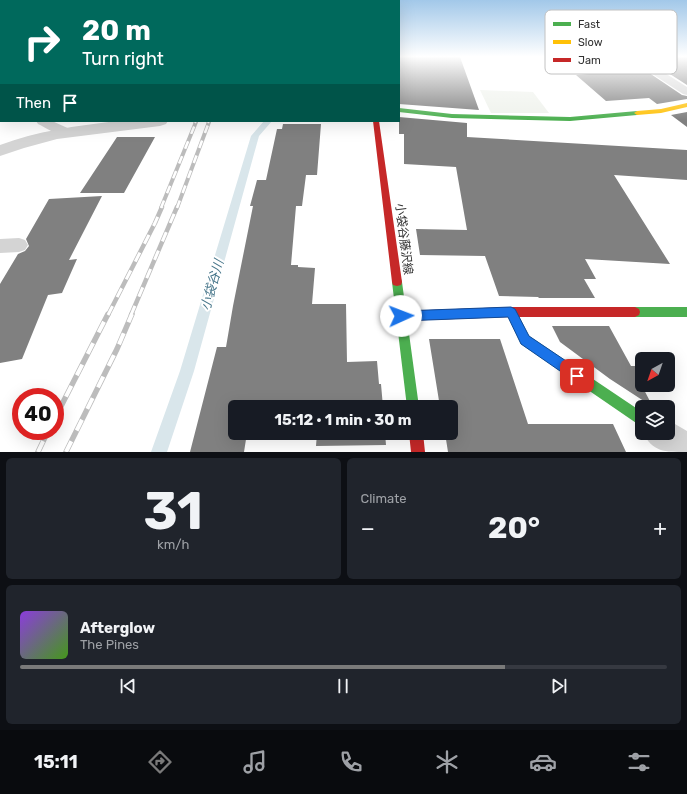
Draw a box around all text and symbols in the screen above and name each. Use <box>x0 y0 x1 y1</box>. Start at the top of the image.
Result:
legend <box>545 10 677 74</box>
text: 20 m <box>82 14 151 47</box>
icon: right <box>16 16 68 68</box>
text: Fast <box>578 18 601 31</box>
text: Slow <box>578 36 603 49</box>
text: Turn right <box>82 48 164 70</box>
text: Jam <box>578 54 601 67</box>
icon: arrive <box>59 92 81 114</box>
text: Then <box>16 94 51 112</box>
street label: 小袋谷藤沢線 <box>393 202 415 276</box>
water label: 小袋谷川 <box>198 256 227 312</box>
position arrow <box>380 295 422 337</box>
north arrow <box>635 352 675 392</box>
map controls <box>635 352 675 440</box>
pin <box>560 359 594 393</box>
icon: arrive <box>566 365 588 387</box>
speed limit sign: 40 <box>12 388 64 440</box>
button: layers <box>635 400 675 440</box>
text: 15:12 · 1 min · 30 m <box>275 411 411 429</box>
text: 31 <box>144 480 203 542</box>
text: Climate <box>361 491 407 506</box>
text: 20° <box>488 510 540 546</box>
text: − <box>361 515 375 542</box>
text: + <box>653 515 667 542</box>
text: km/h <box>157 537 189 552</box>
text: Afterglow <box>80 619 155 637</box>
text: The Pines <box>80 637 139 652</box>
icon: previous <box>117 675 139 697</box>
icon: pause <box>332 675 354 697</box>
icon: next <box>548 675 570 697</box>
icon: directions <box>146 748 174 776</box>
icon: music <box>241 748 269 776</box>
icon: phone <box>337 748 365 776</box>
icon: climate <box>433 748 461 776</box>
icon: car <box>529 748 557 776</box>
icon: filters <box>625 748 653 776</box>
text: 15:11 <box>34 751 78 773</box>

